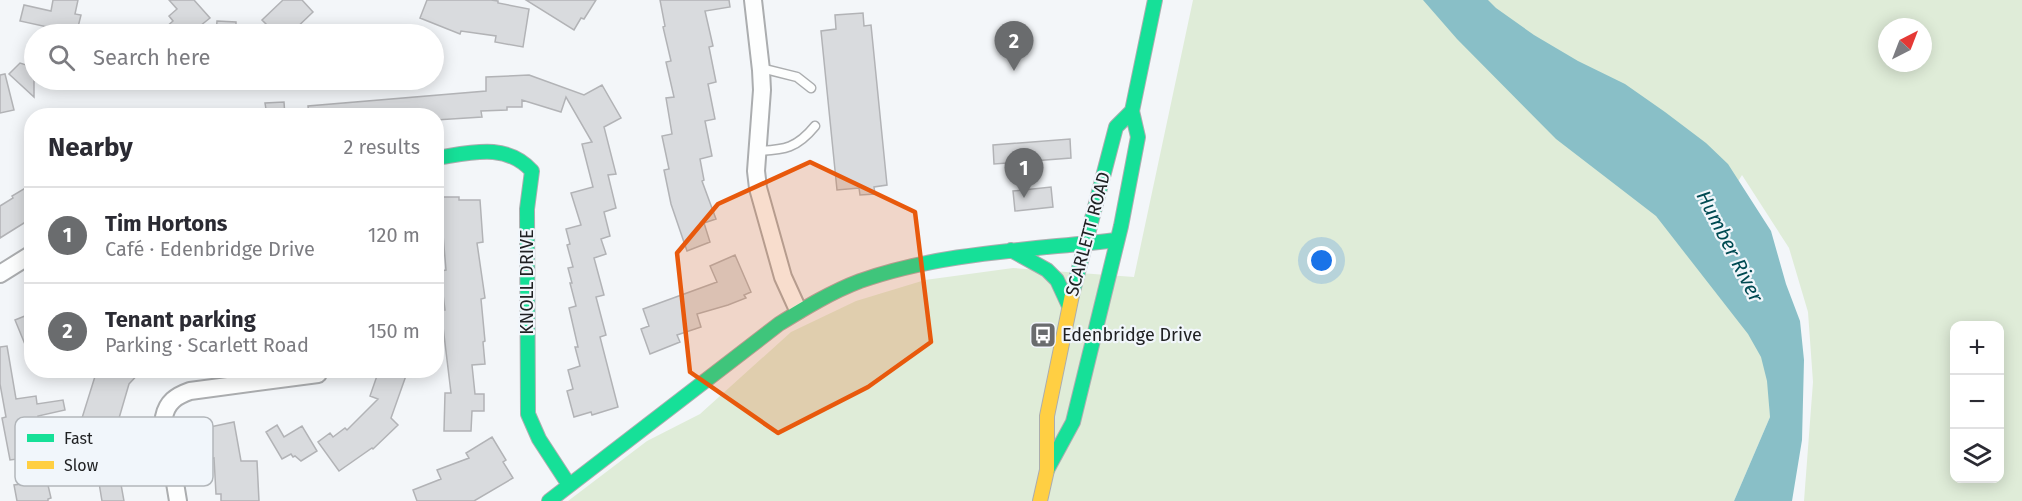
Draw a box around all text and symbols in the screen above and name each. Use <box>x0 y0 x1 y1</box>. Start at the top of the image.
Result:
north arrow <box>1878 18 1932 72</box>
pin: 2 <box>994 22 1034 71</box>
search box <box>24 24 444 90</box>
icon: search <box>45 41 78 74</box>
text: Search here <box>93 44 211 71</box>
text: Nearby <box>48 132 133 163</box>
text: 2 results <box>343 135 420 159</box>
pin: 1 <box>1004 148 1044 198</box>
street label: SCARLETT ROAD <box>1061 169 1115 299</box>
water label: Humber River <box>1692 186 1769 307</box>
text: Tim Hortons <box>105 210 227 237</box>
text: 1 <box>63 223 72 247</box>
text: 120 m <box>368 223 420 247</box>
street label: KNOLL DRIVE <box>516 229 538 335</box>
text: Café · Edenbridge Drive <box>105 237 315 261</box>
your location <box>1307 246 1336 275</box>
text: Tenant parking <box>105 306 256 333</box>
text: 2 <box>62 319 73 343</box>
text: 150 m <box>368 319 420 343</box>
bus stop icon: Edenbridge Drive <box>1028 320 1058 350</box>
map controls <box>1950 321 2004 483</box>
button: + <box>1950 321 2004 375</box>
place label: Edenbridge Drive <box>1062 324 1202 346</box>
text: Parking · Scarlett Road <box>105 333 309 357</box>
button: − <box>1950 375 2004 429</box>
legend <box>15 417 213 486</box>
text: Fast <box>64 429 93 448</box>
button: layers <box>1950 429 2004 483</box>
text: Slow <box>64 456 99 475</box>

